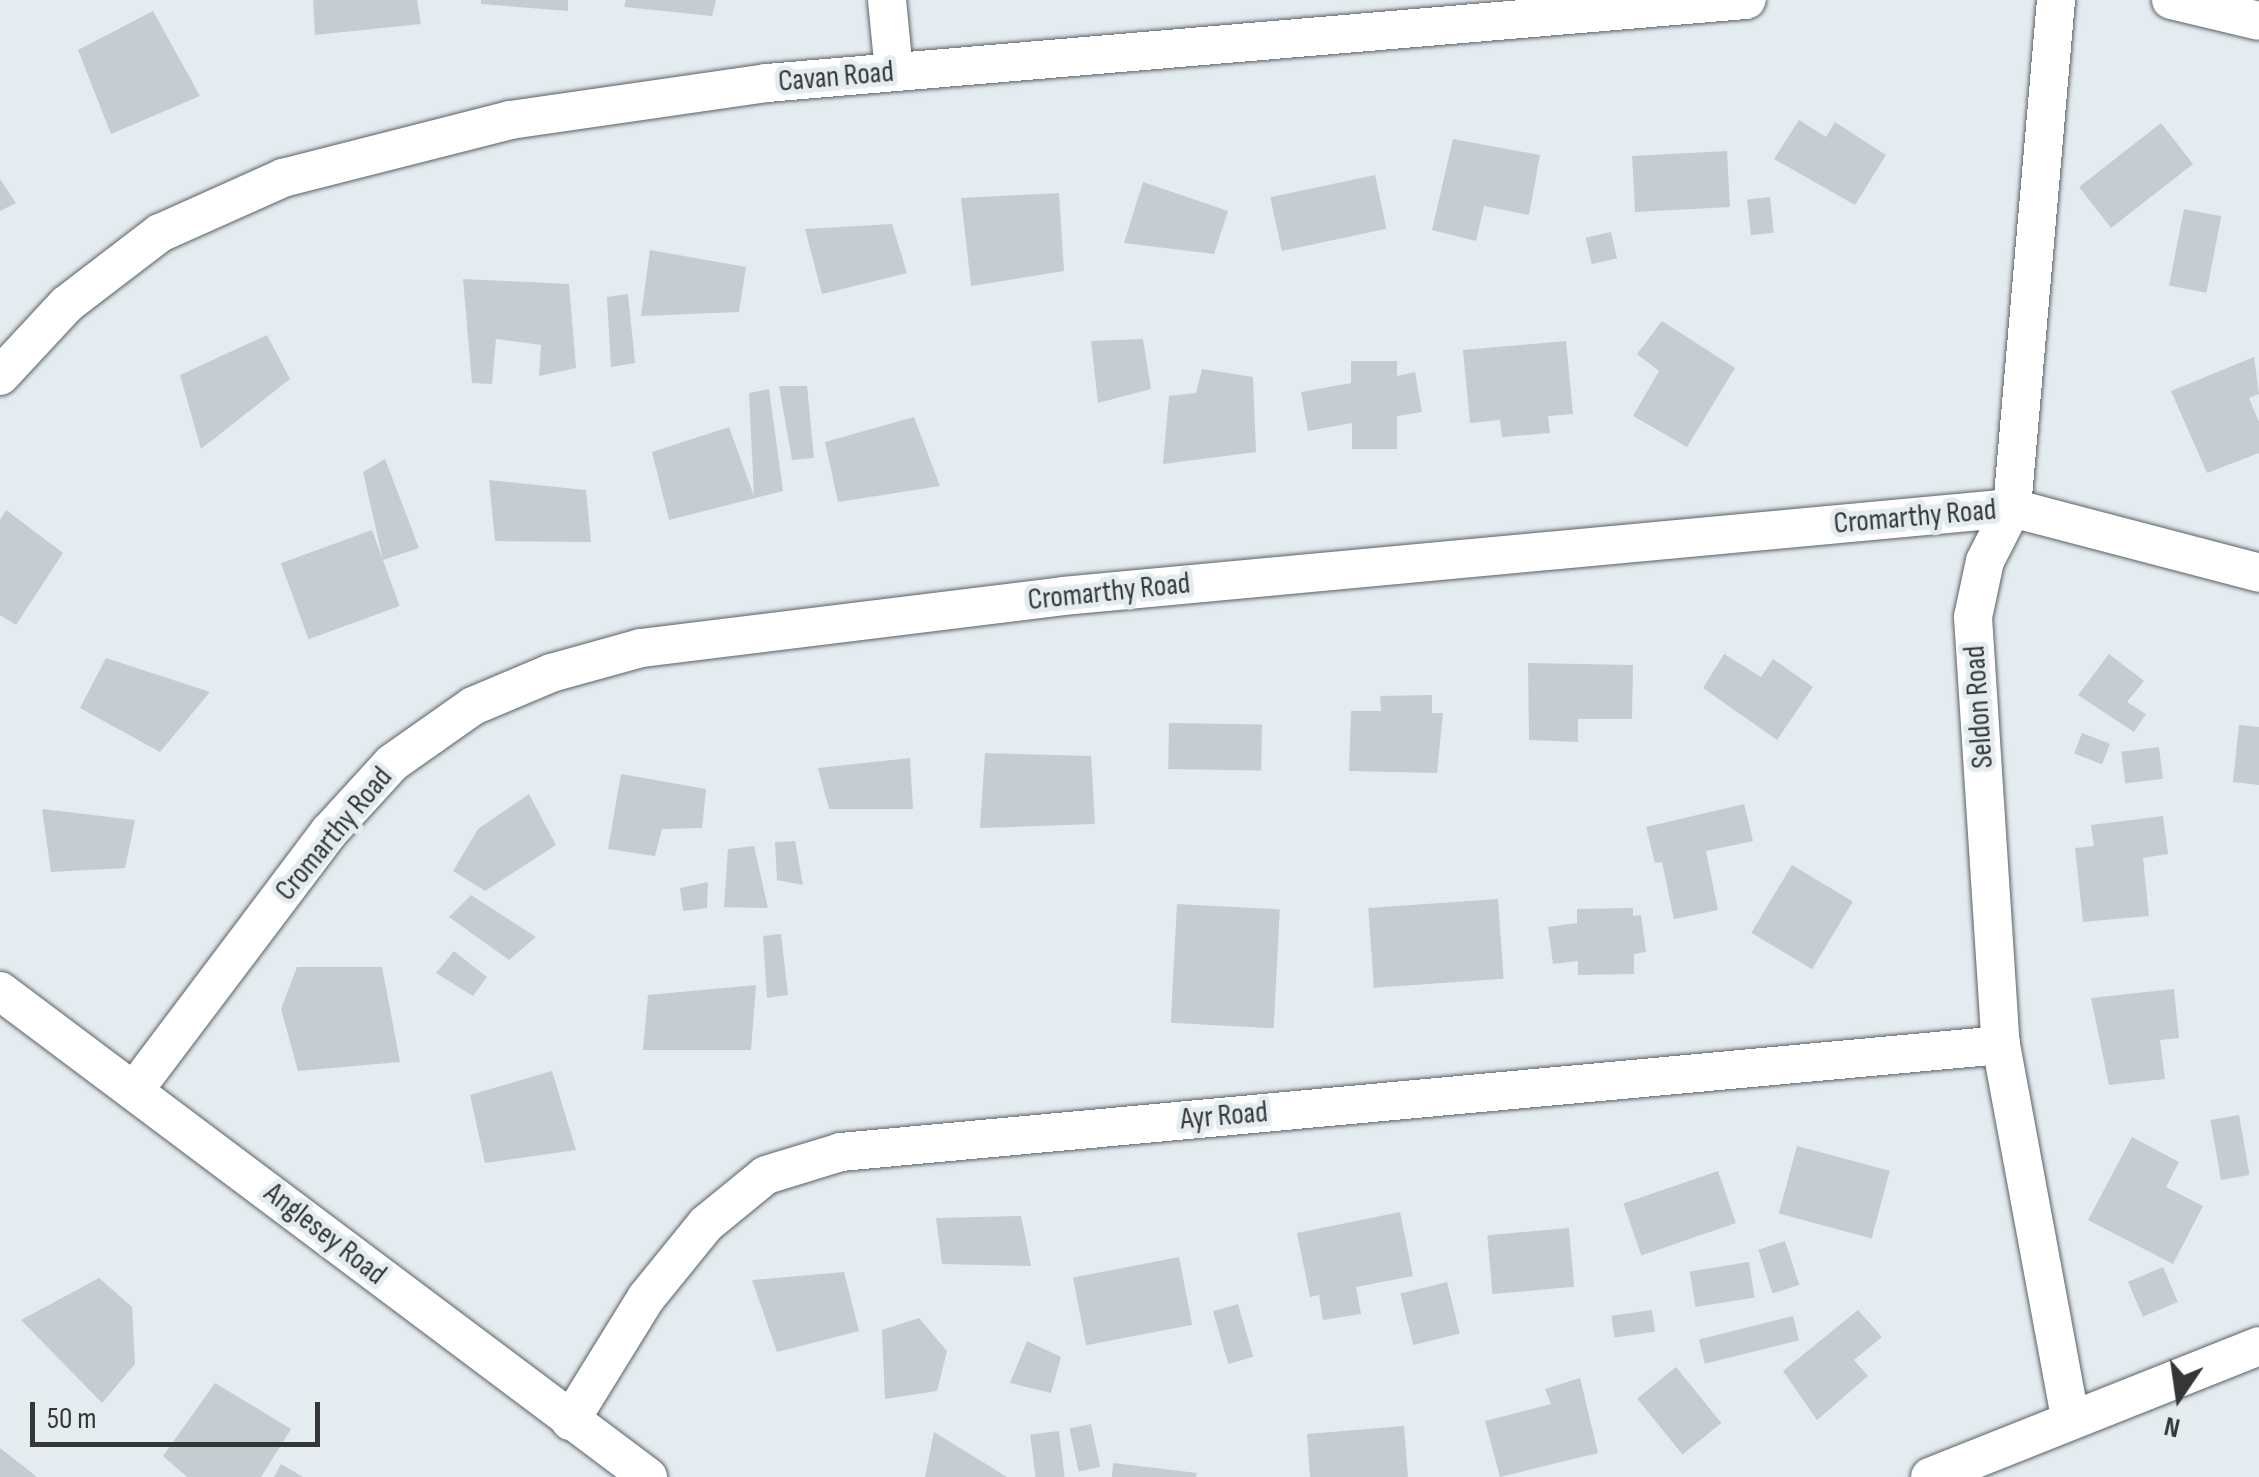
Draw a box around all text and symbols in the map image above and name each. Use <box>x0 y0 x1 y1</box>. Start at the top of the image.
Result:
street label: Cavan Road <box>777 54 895 100</box>
street label: Cromarthy Road <box>1832 492 1998 542</box>
street label: Cromarthy Road <box>1026 566 1192 618</box>
street label: Seldon Road <box>1957 644 2001 770</box>
street label: Cromarthy Road <box>268 760 400 908</box>
street label: Ayr Road <box>1179 1094 1269 1138</box>
street label: Anglesey Road <box>257 1175 393 1293</box>
north arrow <box>2129 1347 2229 1447</box>
scale bar <box>35 1382 325 1444</box>
text: 50 m <box>47 1401 96 1437</box>
text: N <box>2161 1409 2183 1444</box>

